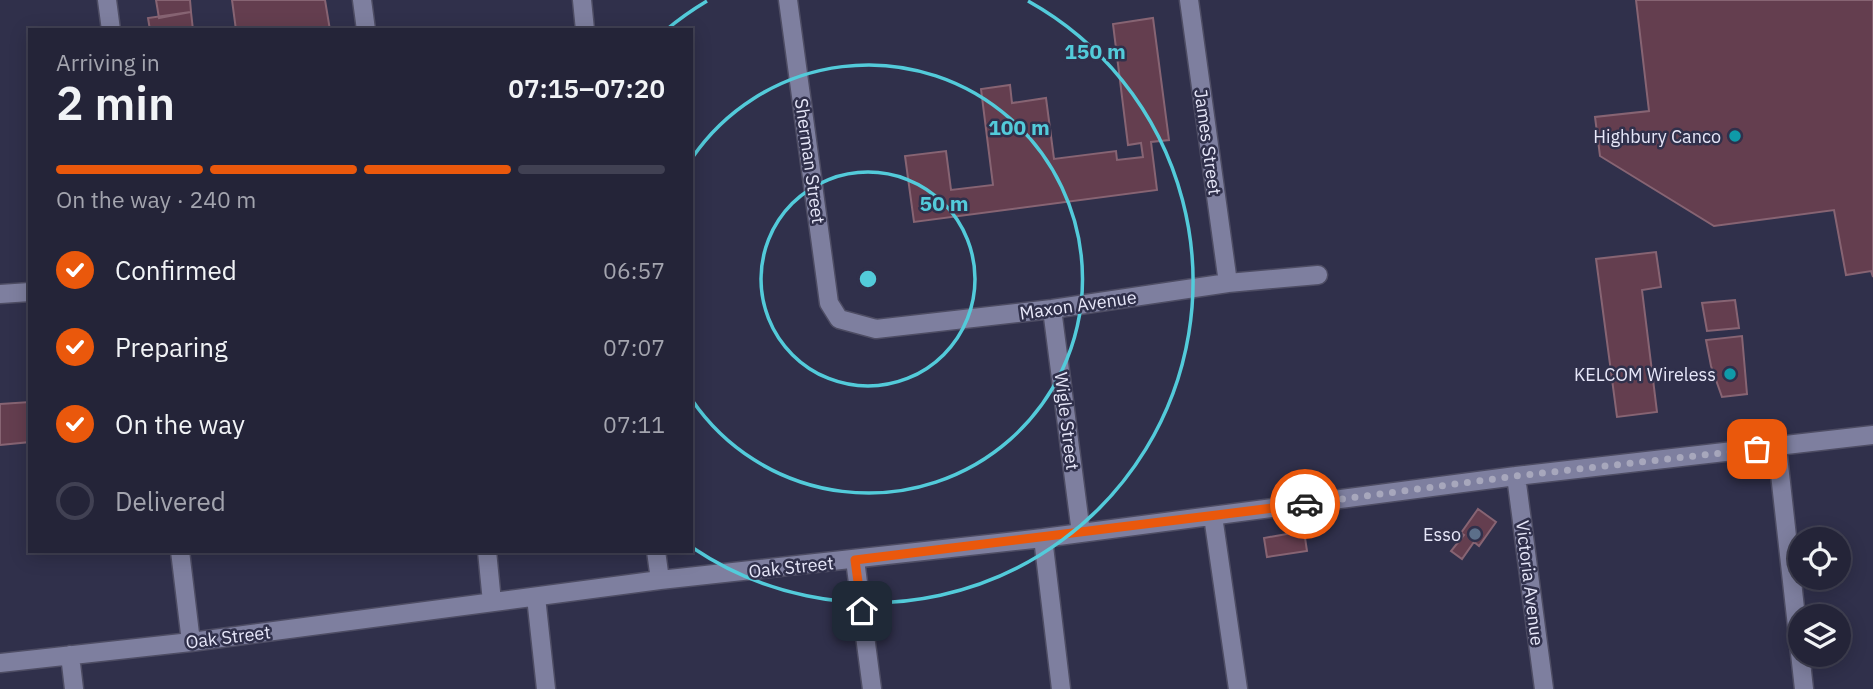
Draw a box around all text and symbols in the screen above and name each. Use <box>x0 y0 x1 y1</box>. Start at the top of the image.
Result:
text: 150 m <box>1064 37 1126 65</box>
text: Arriving in <box>56 47 160 77</box>
text: 07:15–07:20 <box>508 71 665 105</box>
text: 2 min <box>56 73 175 133</box>
street label: James Street <box>1189 88 1227 196</box>
street label: Sherman Street <box>790 97 830 225</box>
text: 100 m <box>988 113 1050 141</box>
place label: Highbury Canco <box>1593 125 1721 148</box>
marker: Highbury Canco <box>1727 128 1743 144</box>
text: On the way · 240 m <box>56 184 256 214</box>
text: 50 m <box>920 189 968 217</box>
icon: check <box>56 251 94 289</box>
text: Confirmed <box>115 253 237 287</box>
text: 06:57 <box>603 255 665 285</box>
centre of rings <box>856 267 880 291</box>
street label: Maxon Avenue <box>1018 285 1138 325</box>
icon: check <box>56 328 94 366</box>
text: Preparing <box>115 330 228 364</box>
text: 07:07 <box>603 332 665 362</box>
place label: KELCOM Wireless <box>1574 363 1716 386</box>
marker: KELCOM Wireless <box>1722 366 1738 382</box>
street label: Wigle Street <box>1050 371 1084 471</box>
icon: check <box>56 405 94 443</box>
text: On the way <box>115 407 245 441</box>
text: 07:11 <box>603 409 665 439</box>
pin <box>1727 419 1787 479</box>
icon: bag <box>1738 430 1776 468</box>
courier <box>1270 469 1340 539</box>
text: Delivered <box>115 484 226 518</box>
icon: car <box>1286 485 1324 523</box>
street label: Victoria Avenue <box>1511 519 1549 647</box>
place label: Esso <box>1423 523 1461 546</box>
marker: Esso <box>1467 526 1483 542</box>
map controls <box>1788 527 1851 667</box>
button: locate <box>1788 527 1851 590</box>
street label: Oak Street <box>747 551 835 583</box>
pin <box>832 581 892 641</box>
icon: home <box>843 592 881 630</box>
button: layers <box>1788 604 1851 667</box>
street label: Oak Street <box>184 620 272 654</box>

